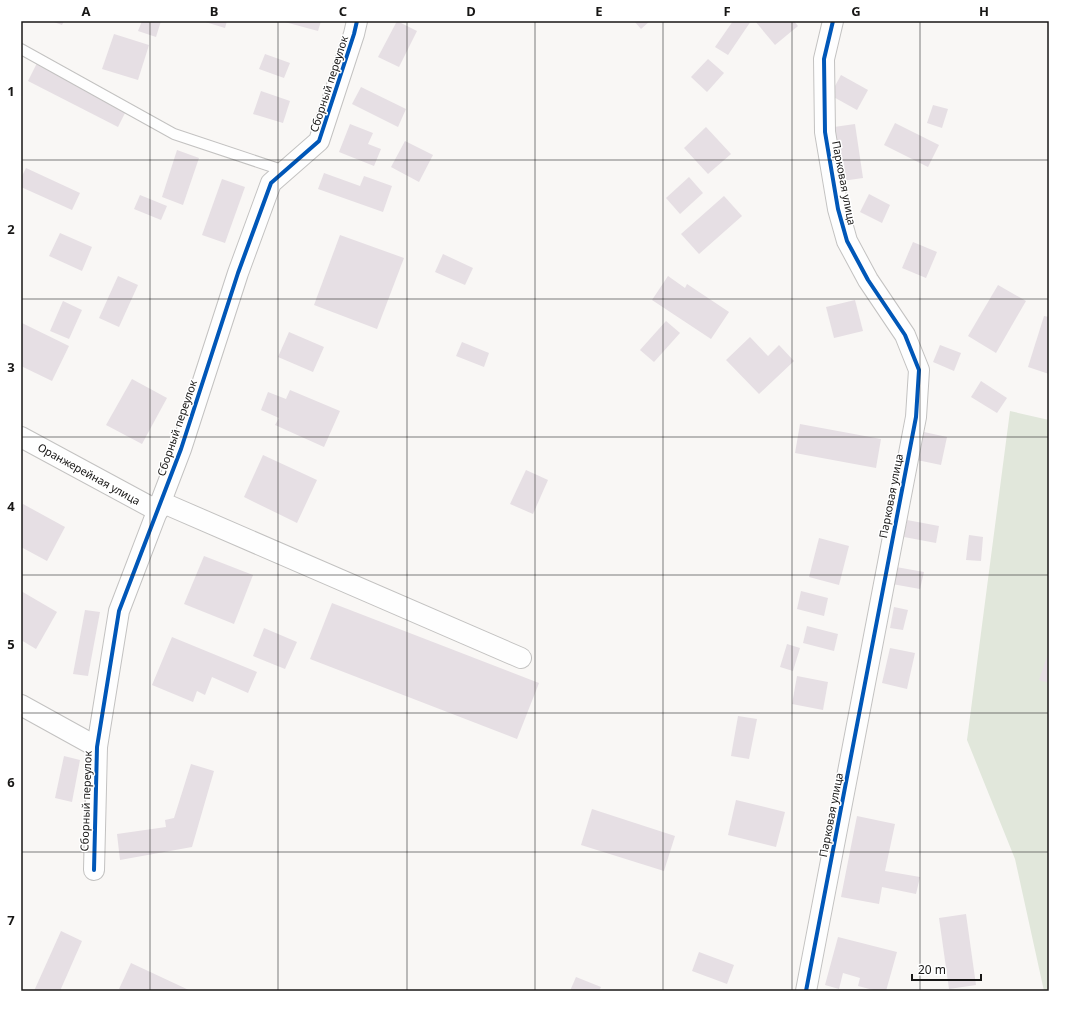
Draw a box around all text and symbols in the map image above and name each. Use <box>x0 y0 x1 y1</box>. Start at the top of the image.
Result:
text: A <box>82 2 91 20</box>
text: B <box>210 2 218 20</box>
text: C <box>339 2 347 20</box>
text: D <box>466 2 476 20</box>
text: E <box>595 2 603 20</box>
text: F <box>723 2 731 20</box>
text: G <box>851 2 861 20</box>
text: H <box>979 2 989 20</box>
street label: Сборный переулок <box>306 34 351 134</box>
text: 1 <box>7 82 15 100</box>
street label: Парковая улица <box>829 139 860 226</box>
text: 2 <box>7 220 15 238</box>
text: 3 <box>7 358 15 376</box>
street label: Сборный переулок <box>153 378 200 478</box>
street label: Оранжерейная улица <box>35 439 143 508</box>
street label: Парковая улица <box>875 452 906 539</box>
text: 4 <box>7 497 15 515</box>
text: 5 <box>7 635 15 653</box>
street label: Сборный переулок <box>76 750 95 852</box>
street label: Парковая улица <box>815 771 846 858</box>
text: 6 <box>7 773 15 791</box>
text: 7 <box>7 911 15 929</box>
scale bar <box>912 956 981 982</box>
text: 20 m <box>918 961 946 978</box>

